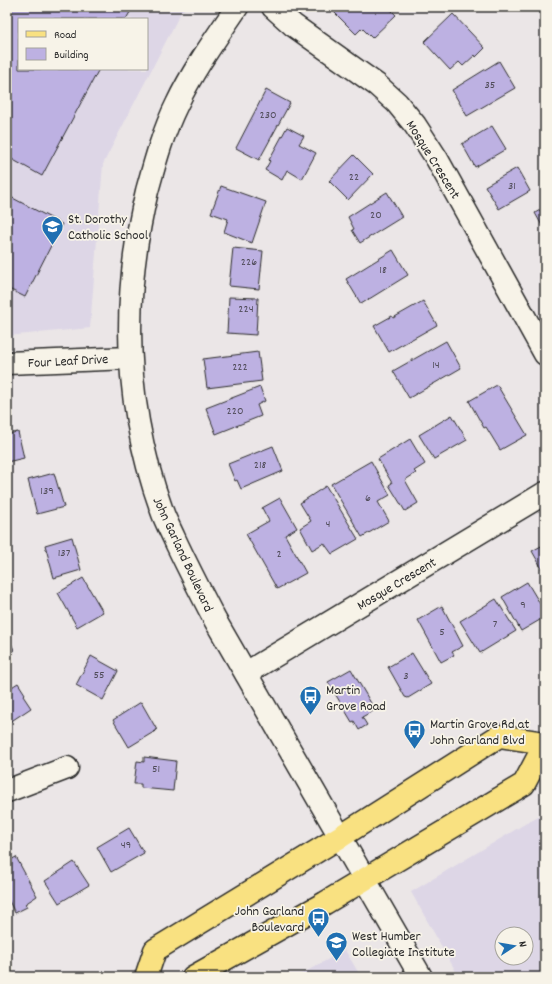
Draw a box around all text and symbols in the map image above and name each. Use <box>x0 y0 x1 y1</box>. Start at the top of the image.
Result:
legend <box>18 18 148 70</box>
text: Road <box>54 27 76 44</box>
text: Building <box>54 47 89 64</box>
house number: 35 <box>485 77 495 94</box>
house number: 230 <box>259 107 277 124</box>
street label: Mosque Crescent <box>400 117 465 203</box>
house number: 22 <box>349 169 359 186</box>
house number: 31 <box>508 178 516 195</box>
house number: 20 <box>370 207 382 224</box>
place label: St. Dorothy Catholic School <box>68 210 149 246</box>
school or university icon: St. Dorothy Catholic School <box>39 213 65 246</box>
house number: 226 <box>241 254 257 271</box>
house number: 18 <box>379 262 387 279</box>
house number: 224 <box>238 301 254 318</box>
street label: Four Leaf Drive <box>27 350 109 374</box>
house number: 14 <box>432 357 440 374</box>
house number: 222 <box>232 359 248 376</box>
house number: 220 <box>226 403 244 420</box>
house number: 218 <box>254 457 267 474</box>
house number: 139 <box>40 483 54 500</box>
house number: 6 <box>365 490 371 507</box>
street label: John Garland Boulevard <box>147 494 218 616</box>
house number: 4 <box>326 516 331 533</box>
house number: 137 <box>58 545 71 562</box>
house number: 2 <box>276 546 282 563</box>
street label: Mosque Crescent <box>354 553 441 616</box>
house number: 9 <box>520 597 526 614</box>
house number: 7 <box>493 616 498 633</box>
house number: 5 <box>439 624 445 641</box>
house number: 55 <box>93 667 105 684</box>
house number: 3 <box>403 668 409 685</box>
place label: Martin Grove Road <box>326 681 386 717</box>
bus stop icon: Martin Grove Road <box>298 684 324 717</box>
place label: Martin Grove Rd at John Garland Blvd <box>430 715 529 751</box>
bus stop icon: Martin Grove Rd at John Garland Blvd <box>401 718 427 751</box>
house number: 51 <box>152 761 160 778</box>
house number: 49 <box>121 837 131 854</box>
place label: John Garland Boulevard <box>235 902 304 938</box>
bus stop icon: John Garland Boulevard <box>306 905 332 938</box>
north arrow <box>494 926 534 966</box>
place label: West Humber Collegiate Institute <box>352 927 455 963</box>
school or university icon: West Humber Collegiate Institute <box>324 930 350 963</box>
text: N <box>513 940 530 949</box>

